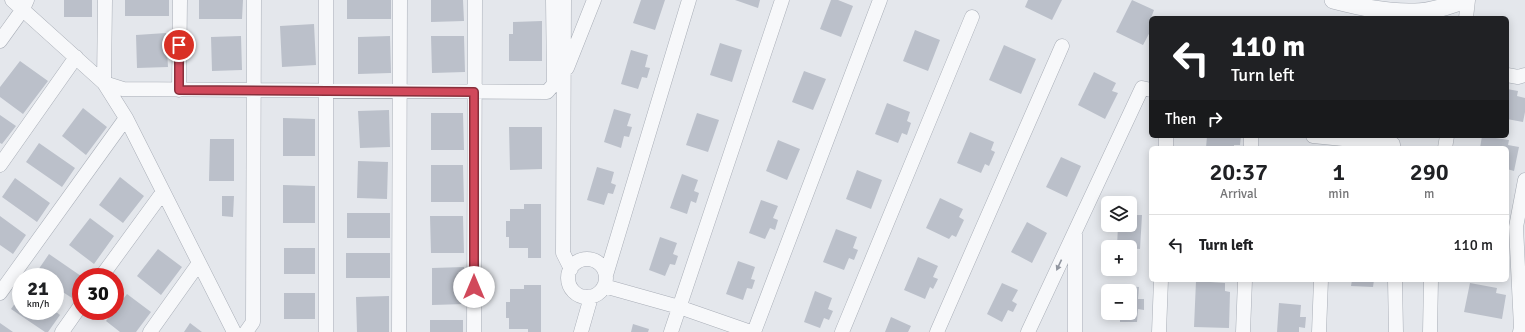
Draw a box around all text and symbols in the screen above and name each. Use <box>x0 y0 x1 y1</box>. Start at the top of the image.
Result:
pin <box>162 28 196 62</box>
text: 110 m <box>1231 30 1305 64</box>
icon: left <box>1165 32 1217 84</box>
icon: arrive <box>168 34 190 56</box>
text: Turn left <box>1231 64 1294 86</box>
icon: right <box>1204 108 1226 130</box>
text: Then <box>1165 110 1196 128</box>
text: 20:37 <box>1209 157 1268 187</box>
text: 1 <box>1332 157 1345 187</box>
text: 290 <box>1410 157 1449 187</box>
text: Arrival <box>1220 186 1257 202</box>
text: min <box>1328 186 1349 202</box>
text: m <box>1424 186 1434 202</box>
map controls <box>1101 196 1137 320</box>
button: layers <box>1101 196 1137 232</box>
icon: left <box>1165 234 1187 256</box>
text: Turn left <box>1199 236 1253 254</box>
text: 110 m <box>1453 236 1493 254</box>
button: + <box>1101 240 1137 276</box>
one-way arrow <box>1056 260 1062 271</box>
position arrow <box>453 266 495 308</box>
speed limit sign: 30 <box>72 268 124 320</box>
text: 21 <box>27 276 49 301</box>
button: − <box>1101 284 1137 320</box>
text: km/h <box>27 298 49 310</box>

